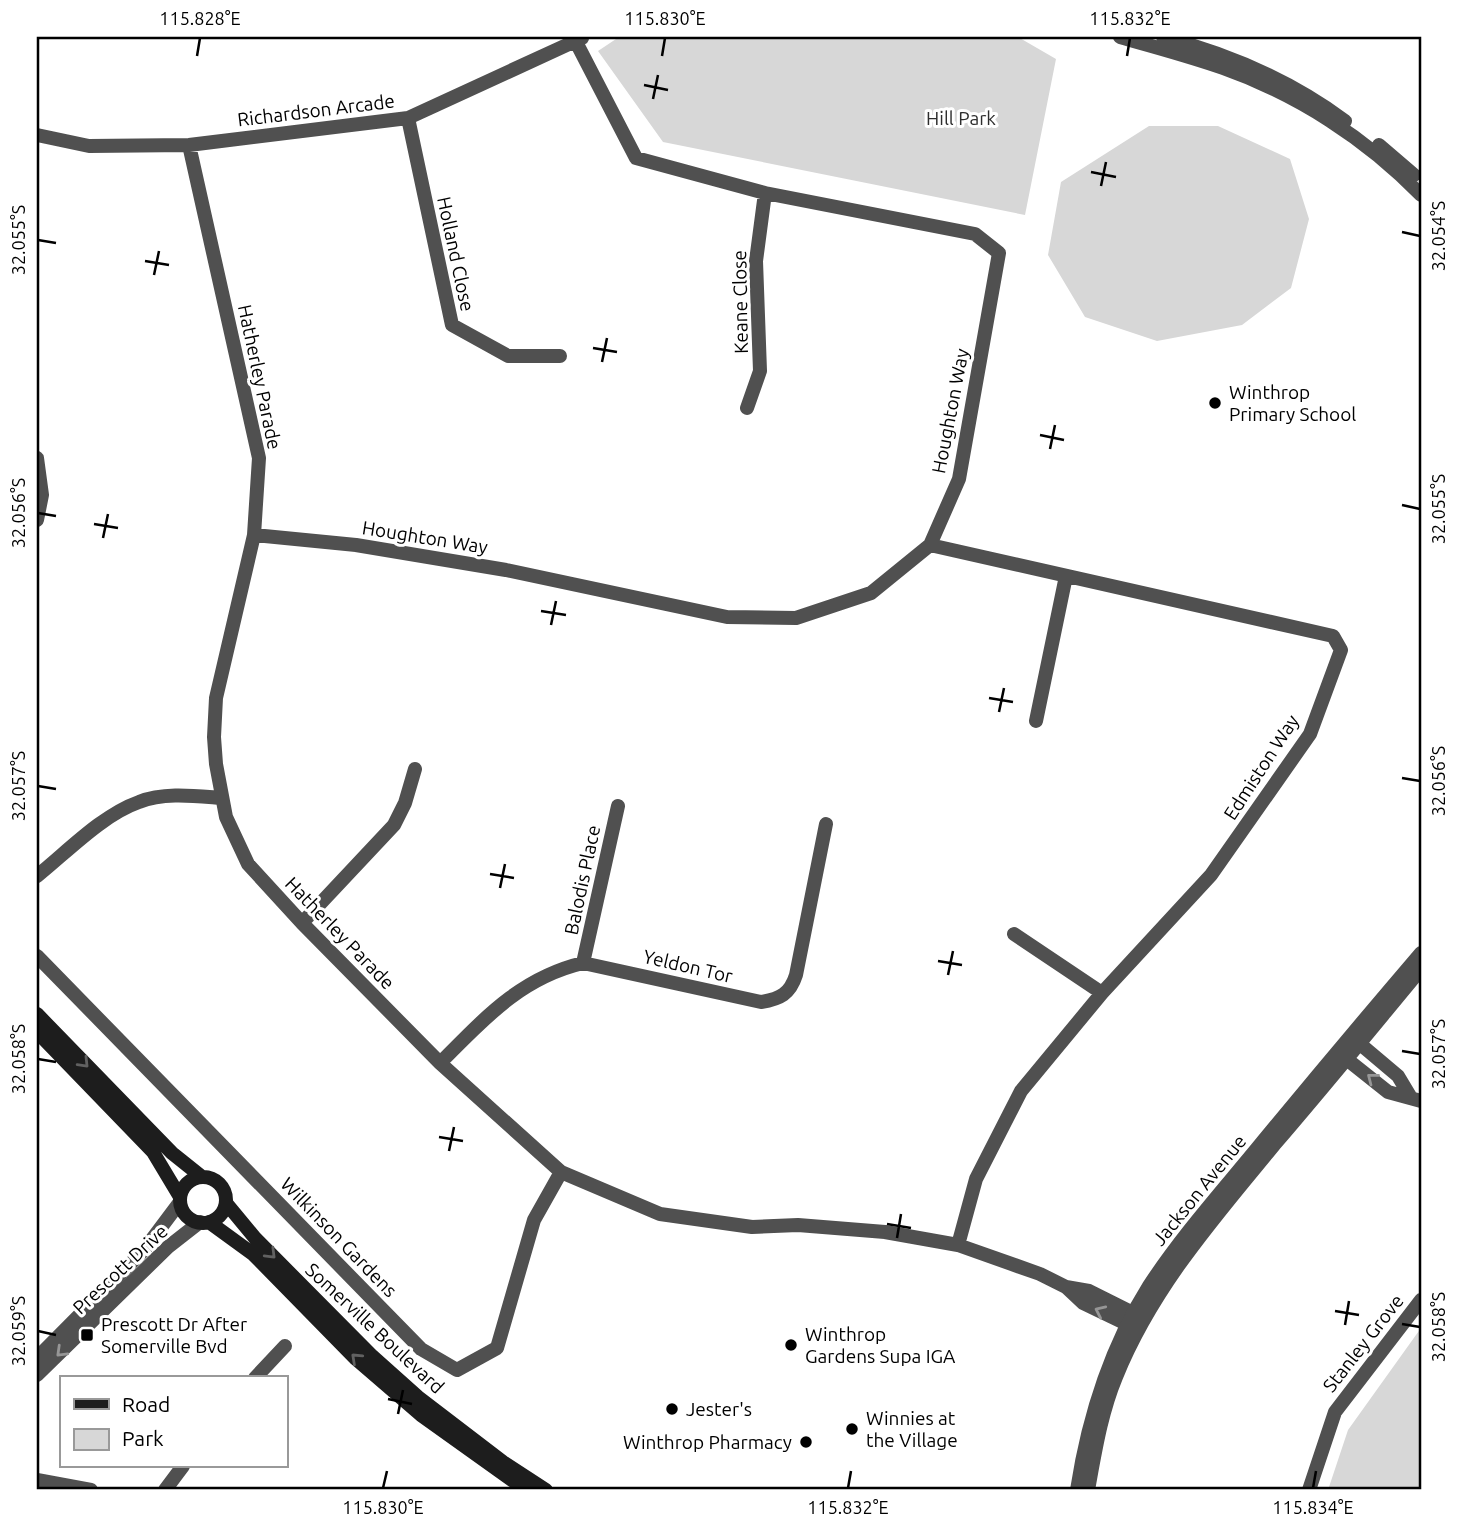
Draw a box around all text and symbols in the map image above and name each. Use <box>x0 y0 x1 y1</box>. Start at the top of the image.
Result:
text: 115.828°E <box>159 8 241 28</box>
text: 115.830°E <box>624 8 706 28</box>
text: 115.832°E <box>1089 8 1171 28</box>
street label: Richardson Arcade <box>236 89 396 131</box>
park label: Hill Park <box>926 107 996 129</box>
street label: Holland Close <box>433 195 479 313</box>
text: 32.054°S <box>1428 201 1448 271</box>
text: 32.055°S <box>8 205 28 275</box>
street label: Keane Close <box>728 250 752 354</box>
street label: Hatherley Parade <box>234 303 286 451</box>
street label: Houghton Way <box>927 347 973 475</box>
place label: Winthrop Primary School <box>1229 381 1356 425</box>
marker: Winthrop Primary School <box>1207 395 1223 411</box>
text: 32.055°S <box>1428 474 1448 544</box>
text: 32.056°S <box>8 478 28 548</box>
street label: Houghton Way <box>361 516 489 558</box>
street label: Edmiston Way <box>1219 710 1303 824</box>
text: 32.056°S <box>1428 746 1448 816</box>
text: 32.057°S <box>8 751 28 821</box>
street label: Balodis Place <box>560 823 604 937</box>
street label: Hatherley Parade <box>281 872 399 994</box>
street label: Yeldon Tor <box>641 945 735 987</box>
text: 32.057°S <box>1428 1019 1448 1089</box>
text: 32.058°S <box>8 1024 28 1094</box>
one-way arrow <box>76 1054 89 1067</box>
one-way arrow <box>1367 1074 1379 1087</box>
street label: Jackson Avenue <box>1148 1130 1250 1250</box>
street label: Wilkinson Gardens <box>276 1173 402 1301</box>
street label: Prescott Drive <box>68 1220 172 1318</box>
one-way arrow <box>262 1246 275 1259</box>
street label: Somerville Boulevard <box>301 1258 449 1398</box>
street label: Stanley Grove <box>1318 1290 1408 1396</box>
text: 32.058°S <box>1428 1292 1448 1362</box>
text: 32.059°S <box>8 1296 28 1366</box>
one-way arrow <box>1095 1305 1107 1319</box>
place label: Prescott Dr After Somerville Bvd <box>101 1313 247 1357</box>
place label: Winthrop Gardens Supa IGA <box>805 1323 956 1367</box>
marker: Prescott Dr After Somerville Bvd <box>79 1327 95 1343</box>
marker: Winthrop Gardens Supa IGA <box>783 1337 799 1353</box>
one-way arrow <box>56 1343 69 1356</box>
one-way arrow <box>351 1354 364 1367</box>
legend <box>60 1376 287 1468</box>
text: Road <box>122 1392 170 1416</box>
place label: Jester's <box>686 1398 752 1420</box>
marker: Jester's <box>664 1401 680 1417</box>
place label: Winnies at the Village <box>866 1407 958 1451</box>
marker: Winnies at the Village <box>844 1421 860 1437</box>
text: Park <box>122 1426 164 1450</box>
place label: Winthrop Pharmacy <box>623 1431 792 1453</box>
marker: Winthrop Pharmacy <box>798 1434 814 1450</box>
text: 115.830°E <box>342 1497 424 1517</box>
text: 115.832°E <box>807 1497 889 1517</box>
text: 115.834°E <box>1272 1497 1354 1517</box>

